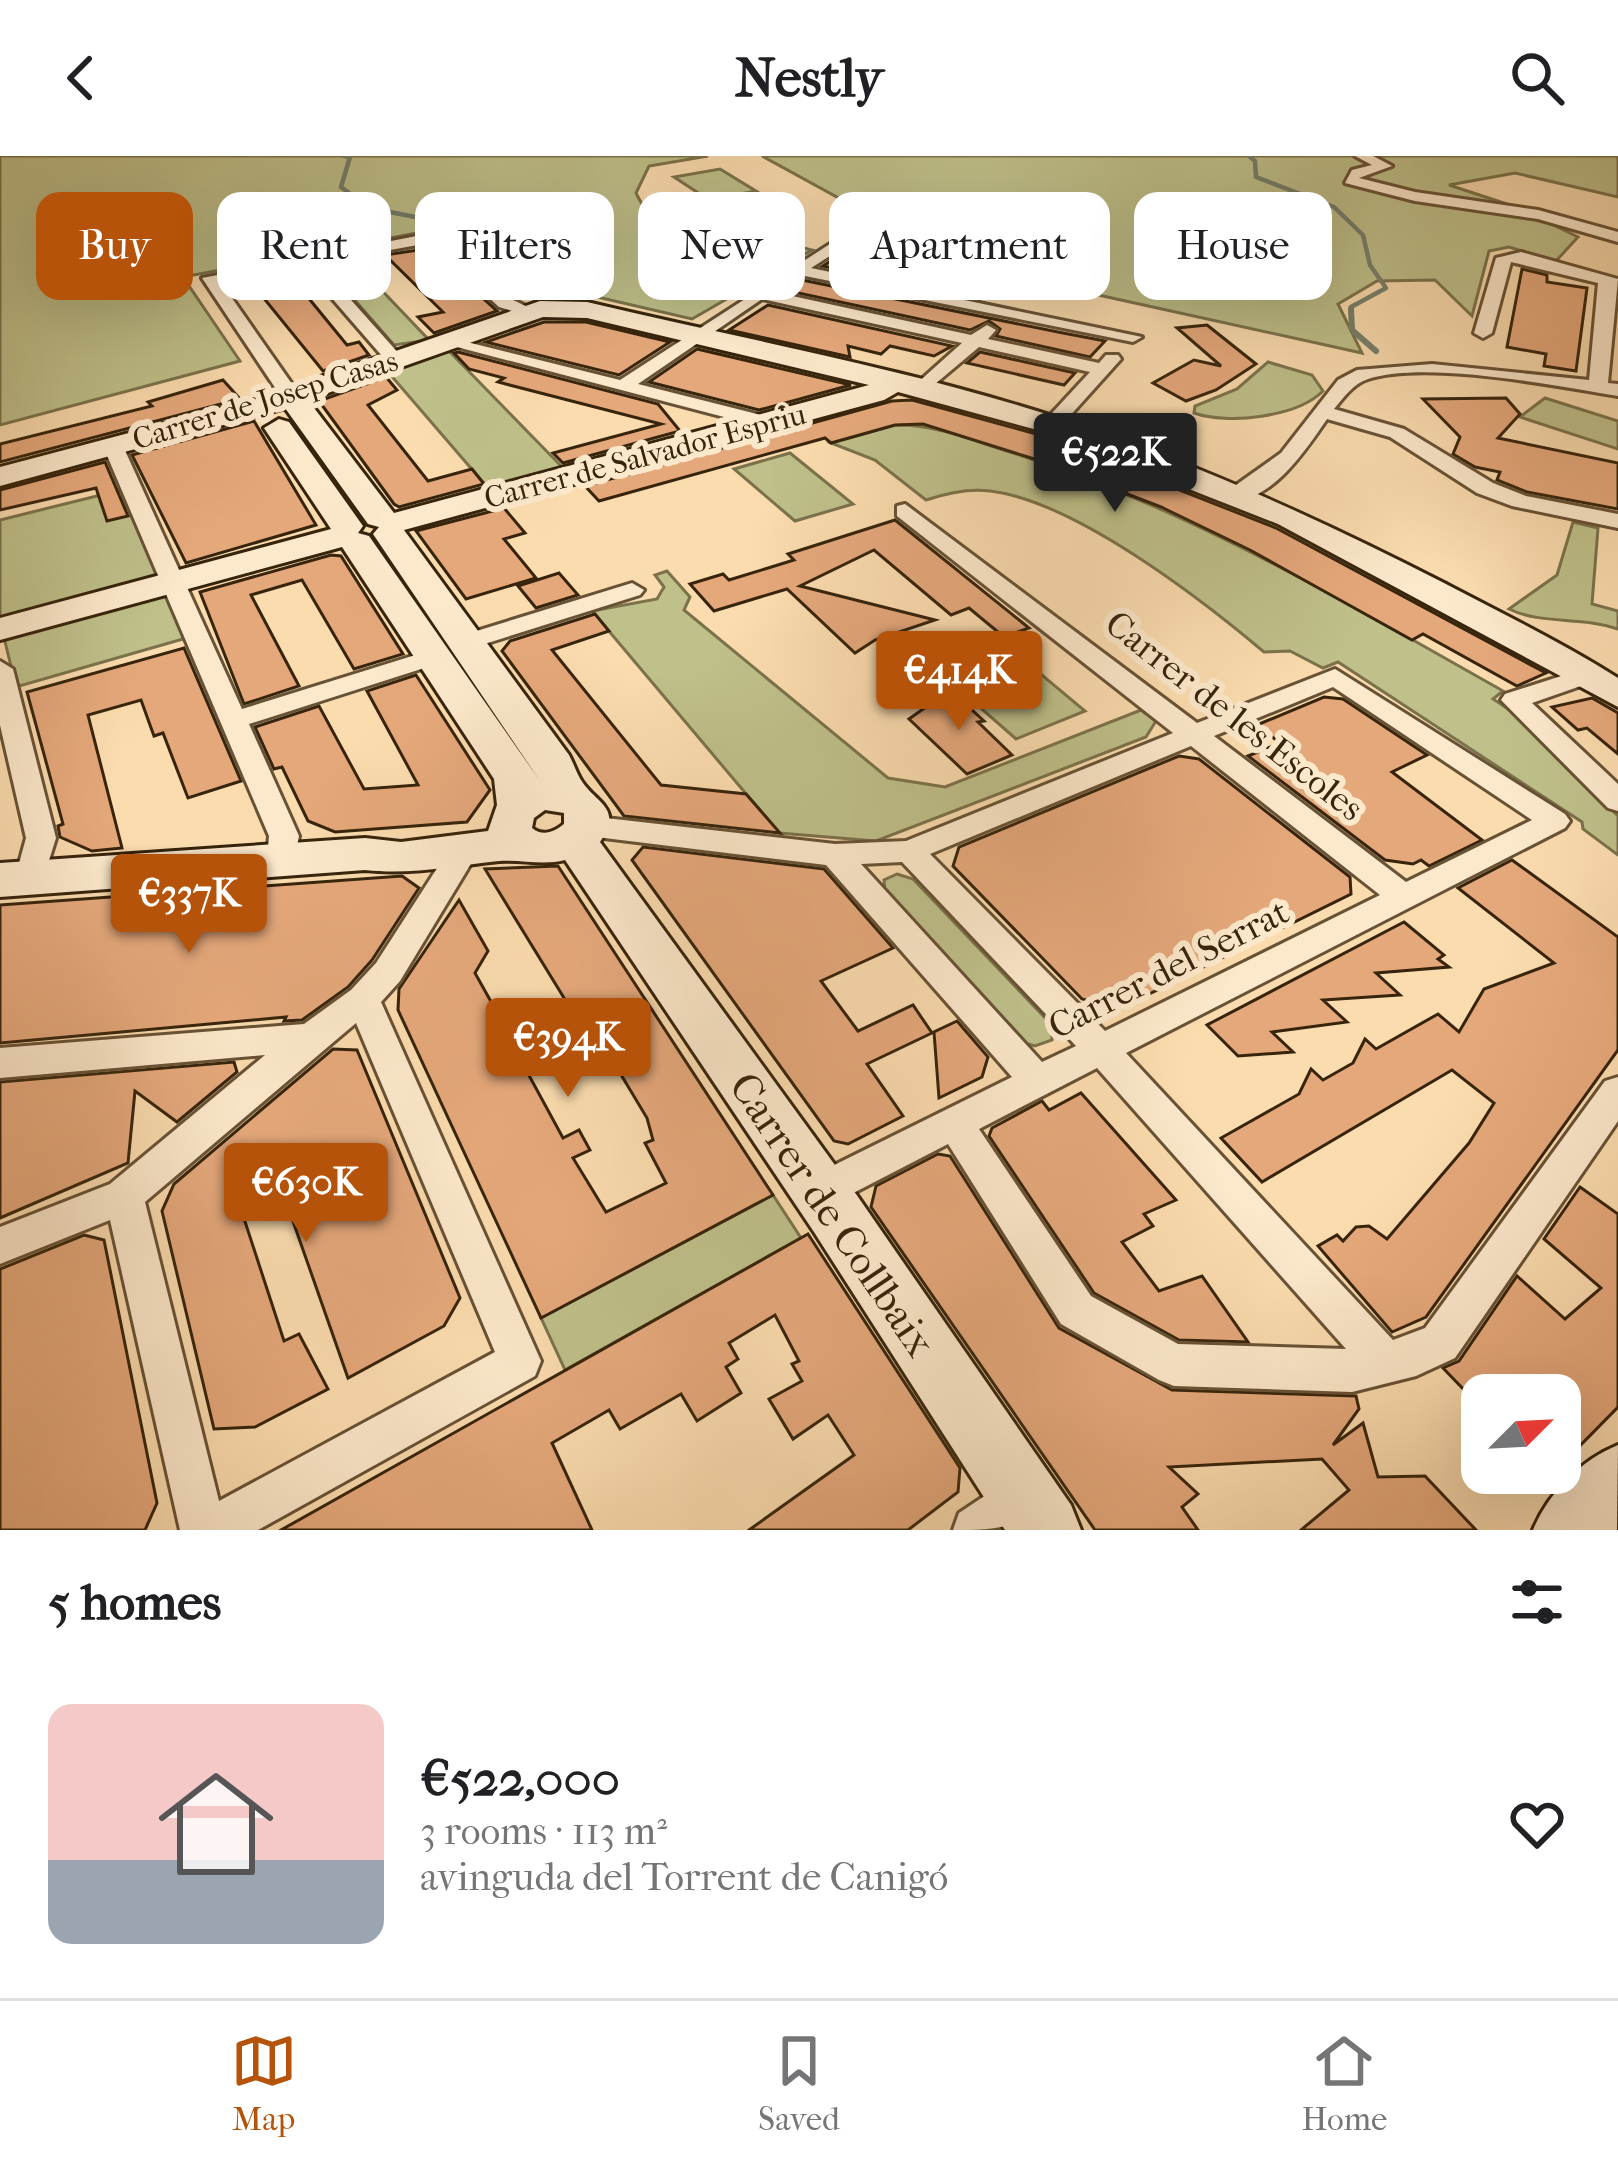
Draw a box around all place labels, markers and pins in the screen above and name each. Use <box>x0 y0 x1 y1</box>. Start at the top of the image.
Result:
pin: €522K <box>1031 413 1199 515</box>
pin: €414K <box>875 631 1043 733</box>
pin: €337K <box>105 854 273 956</box>
pin: €394K <box>484 998 652 1100</box>
pin: €630K <box>222 1143 390 1245</box>

